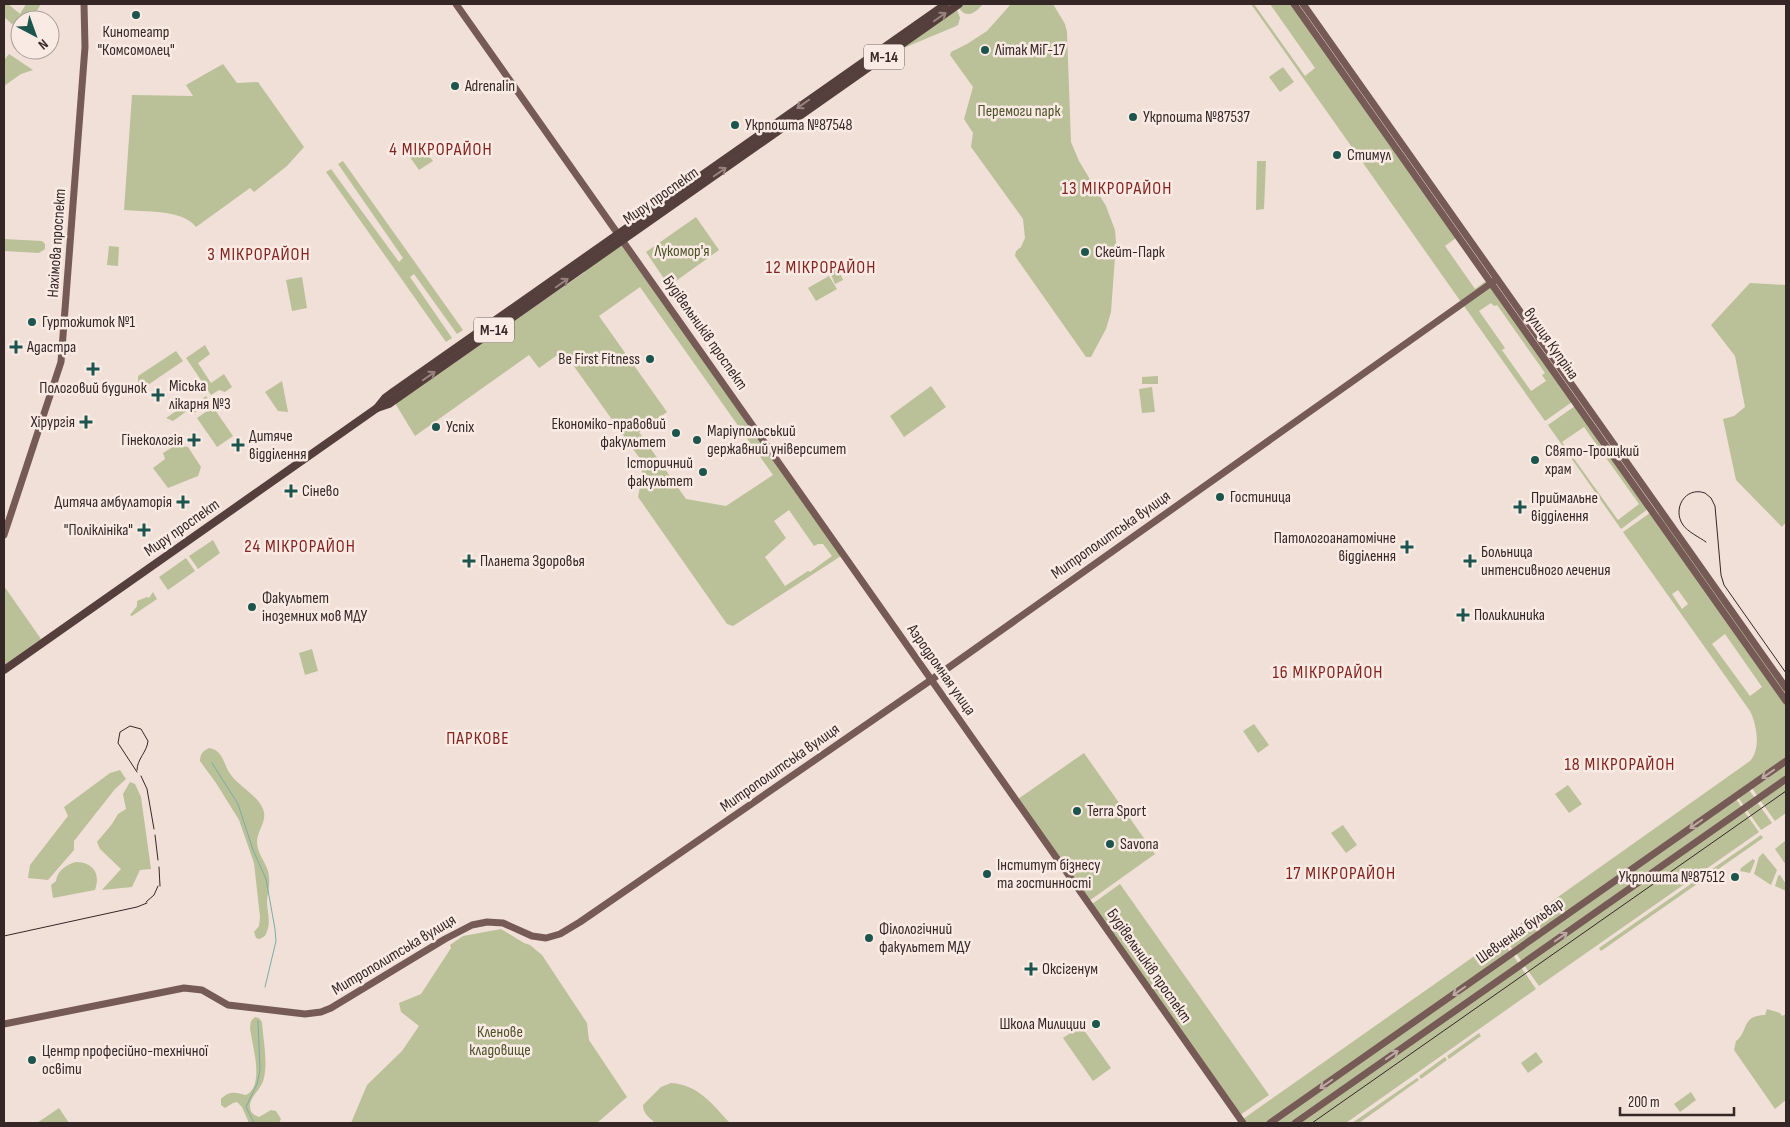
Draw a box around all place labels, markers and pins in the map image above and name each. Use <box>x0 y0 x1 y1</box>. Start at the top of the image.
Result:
marker: Кинотеатр "Комсомолец" <box>130 9 142 21</box>
place label: Кинотеатр "Комсомолец" <box>97 23 175 60</box>
place label: Літак МіГ-17 <box>994 41 1066 60</box>
marker: Літак МіГ-17 <box>979 44 991 56</box>
place label: Adrenalin <box>464 77 515 96</box>
marker: Adrenalin <box>449 80 461 92</box>
place label: Укрпошта №87537 <box>1143 108 1251 127</box>
marker: Укрпошта №87537 <box>1127 111 1139 123</box>
place label: Укрпошта №87548 <box>745 116 853 135</box>
marker: Укрпошта №87548 <box>729 119 741 131</box>
place label: Стимул <box>1347 146 1392 165</box>
marker: Стимул <box>1331 149 1343 161</box>
place label: Скейт-Парк <box>1095 243 1166 262</box>
marker: Скейт-Парк <box>1079 246 1091 258</box>
place label: Гуртожиток №1 <box>42 313 135 332</box>
marker: Гуртожиток №1 <box>26 316 38 328</box>
place label: Адастра <box>26 338 76 357</box>
marker: Адастра <box>9 340 23 354</box>
place label: Be First Fitness <box>558 350 640 369</box>
marker: Be First Fitness <box>644 353 656 365</box>
marker: Пологовий будинок <box>86 362 100 376</box>
place label: Міська лікарня №3 <box>169 377 231 414</box>
place label: Пологовий будинок <box>39 379 148 398</box>
marker: Міська лікарня №3 <box>151 388 165 402</box>
place label: Хірургія <box>30 413 75 432</box>
marker: Хірургія <box>79 415 93 429</box>
place label: Економіко-правовий факультет <box>552 415 666 452</box>
place label: Успіх <box>446 418 474 437</box>
marker: Успіх <box>430 421 442 433</box>
place label: Маріупольський державний університет <box>707 422 846 459</box>
place label: Дитяче відділення <box>249 427 307 464</box>
marker: Економіко-правовий факультет <box>670 427 682 439</box>
place label: Гінекологія <box>121 431 183 450</box>
marker: Гінекологія <box>187 433 201 447</box>
marker: Маріупольський державний університет <box>691 434 703 446</box>
marker: Дитяче відділення <box>231 438 245 452</box>
place label: Свято-Троицкий храм <box>1545 442 1639 479</box>
place label: Історичний факультет <box>627 454 693 491</box>
marker: Свято-Троицкий храм <box>1529 454 1541 466</box>
marker: Історичний факультет <box>697 466 709 478</box>
place label: Сінево <box>302 482 339 501</box>
marker: Сінево <box>284 484 298 498</box>
place label: Гостиница <box>1230 488 1291 507</box>
place label: Приймальне відділення <box>1531 489 1598 526</box>
marker: Гостиница <box>1214 491 1226 503</box>
place label: Дитяча амбулаторія <box>55 493 172 512</box>
marker: Дитяча амбулаторія <box>176 495 190 509</box>
marker: Приймальне відділення <box>1513 500 1527 514</box>
place label: "Поліклініка" <box>64 521 133 540</box>
marker: "Поліклініка" <box>137 523 151 537</box>
place label: Патологоанатомічне відділення <box>1274 529 1396 566</box>
marker: Патологоанатомічне відділення <box>1400 540 1414 554</box>
place label: Больница интенсивного лечения <box>1481 543 1611 580</box>
place label: Планета Здоровья <box>480 552 585 571</box>
marker: Планета Здоровья <box>462 554 476 568</box>
marker: Больница интенсивного лечения <box>1463 554 1477 568</box>
place label: Факультет іноземних мов МДУ <box>262 589 368 626</box>
marker: Факультет іноземних мов МДУ <box>246 601 258 613</box>
place label: Поликлиника <box>1474 606 1545 625</box>
marker: Поликлиника <box>1456 608 1470 622</box>
place label: Terra Sport <box>1087 802 1146 821</box>
marker: Terra Sport <box>1071 805 1083 817</box>
place label: Savona <box>1120 835 1159 854</box>
marker: Savona <box>1104 838 1116 850</box>
place label: Інститут бізнесу та гостинності <box>997 856 1100 893</box>
marker: Інститут бізнесу та гостинності <box>981 868 993 880</box>
place label: Укрпошта №87512 <box>1619 868 1725 887</box>
marker: Укрпошта №87512 <box>1729 871 1741 883</box>
place label: Філологічний факультет МДУ <box>879 920 971 957</box>
marker: Філологічний факультет МДУ <box>863 932 875 944</box>
place label: Оксігенум <box>1042 960 1098 979</box>
marker: Оксігенум <box>1024 962 1038 976</box>
place label: Школа Милиции <box>999 1015 1086 1034</box>
marker: Школа Милиции <box>1090 1018 1102 1030</box>
place label: Центр професійно-технічної освіти <box>42 1042 209 1079</box>
marker: Центр професійно-технічної освіти <box>26 1054 38 1066</box>

